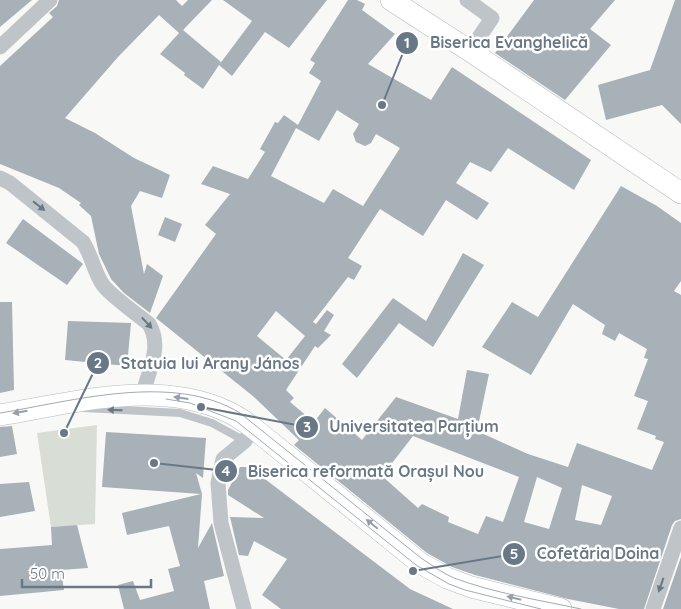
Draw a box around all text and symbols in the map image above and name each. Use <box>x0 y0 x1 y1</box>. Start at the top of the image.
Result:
callout: Biserica Evanghelică <box>395 27 598 58</box>
text: Biserica Evanghelică <box>430 32 588 52</box>
text: 1 <box>404 33 410 52</box>
one-way arrow <box>32 201 45 212</box>
one-way arrow <box>141 317 152 330</box>
callout: Statuia lui Arany János <box>85 348 309 379</box>
text: 2 <box>94 353 102 372</box>
text: Statuia lui Arany János <box>121 353 300 373</box>
one-way arrow <box>172 394 188 402</box>
one-way arrow <box>107 406 123 414</box>
one-way arrow <box>11 409 27 417</box>
callout: Universitatea Parțium <box>294 411 509 442</box>
text: Universitatea Parțium <box>329 416 499 437</box>
text: 3 <box>303 417 311 436</box>
callout: Biserica reformată Orașul Nou <box>213 456 495 487</box>
text: 4 <box>222 461 231 480</box>
text: Biserica reformată Orașul Nou <box>248 461 484 482</box>
one-way arrow <box>366 519 379 530</box>
callout: Cofetăria Doina <box>501 538 669 569</box>
text: Cofetăria Doina <box>537 543 659 563</box>
text: 5 <box>510 544 518 563</box>
scale bar <box>22 556 151 588</box>
text: 50 m <box>30 564 65 583</box>
one-way arrow <box>657 578 665 593</box>
one-way arrow <box>506 593 521 601</box>

